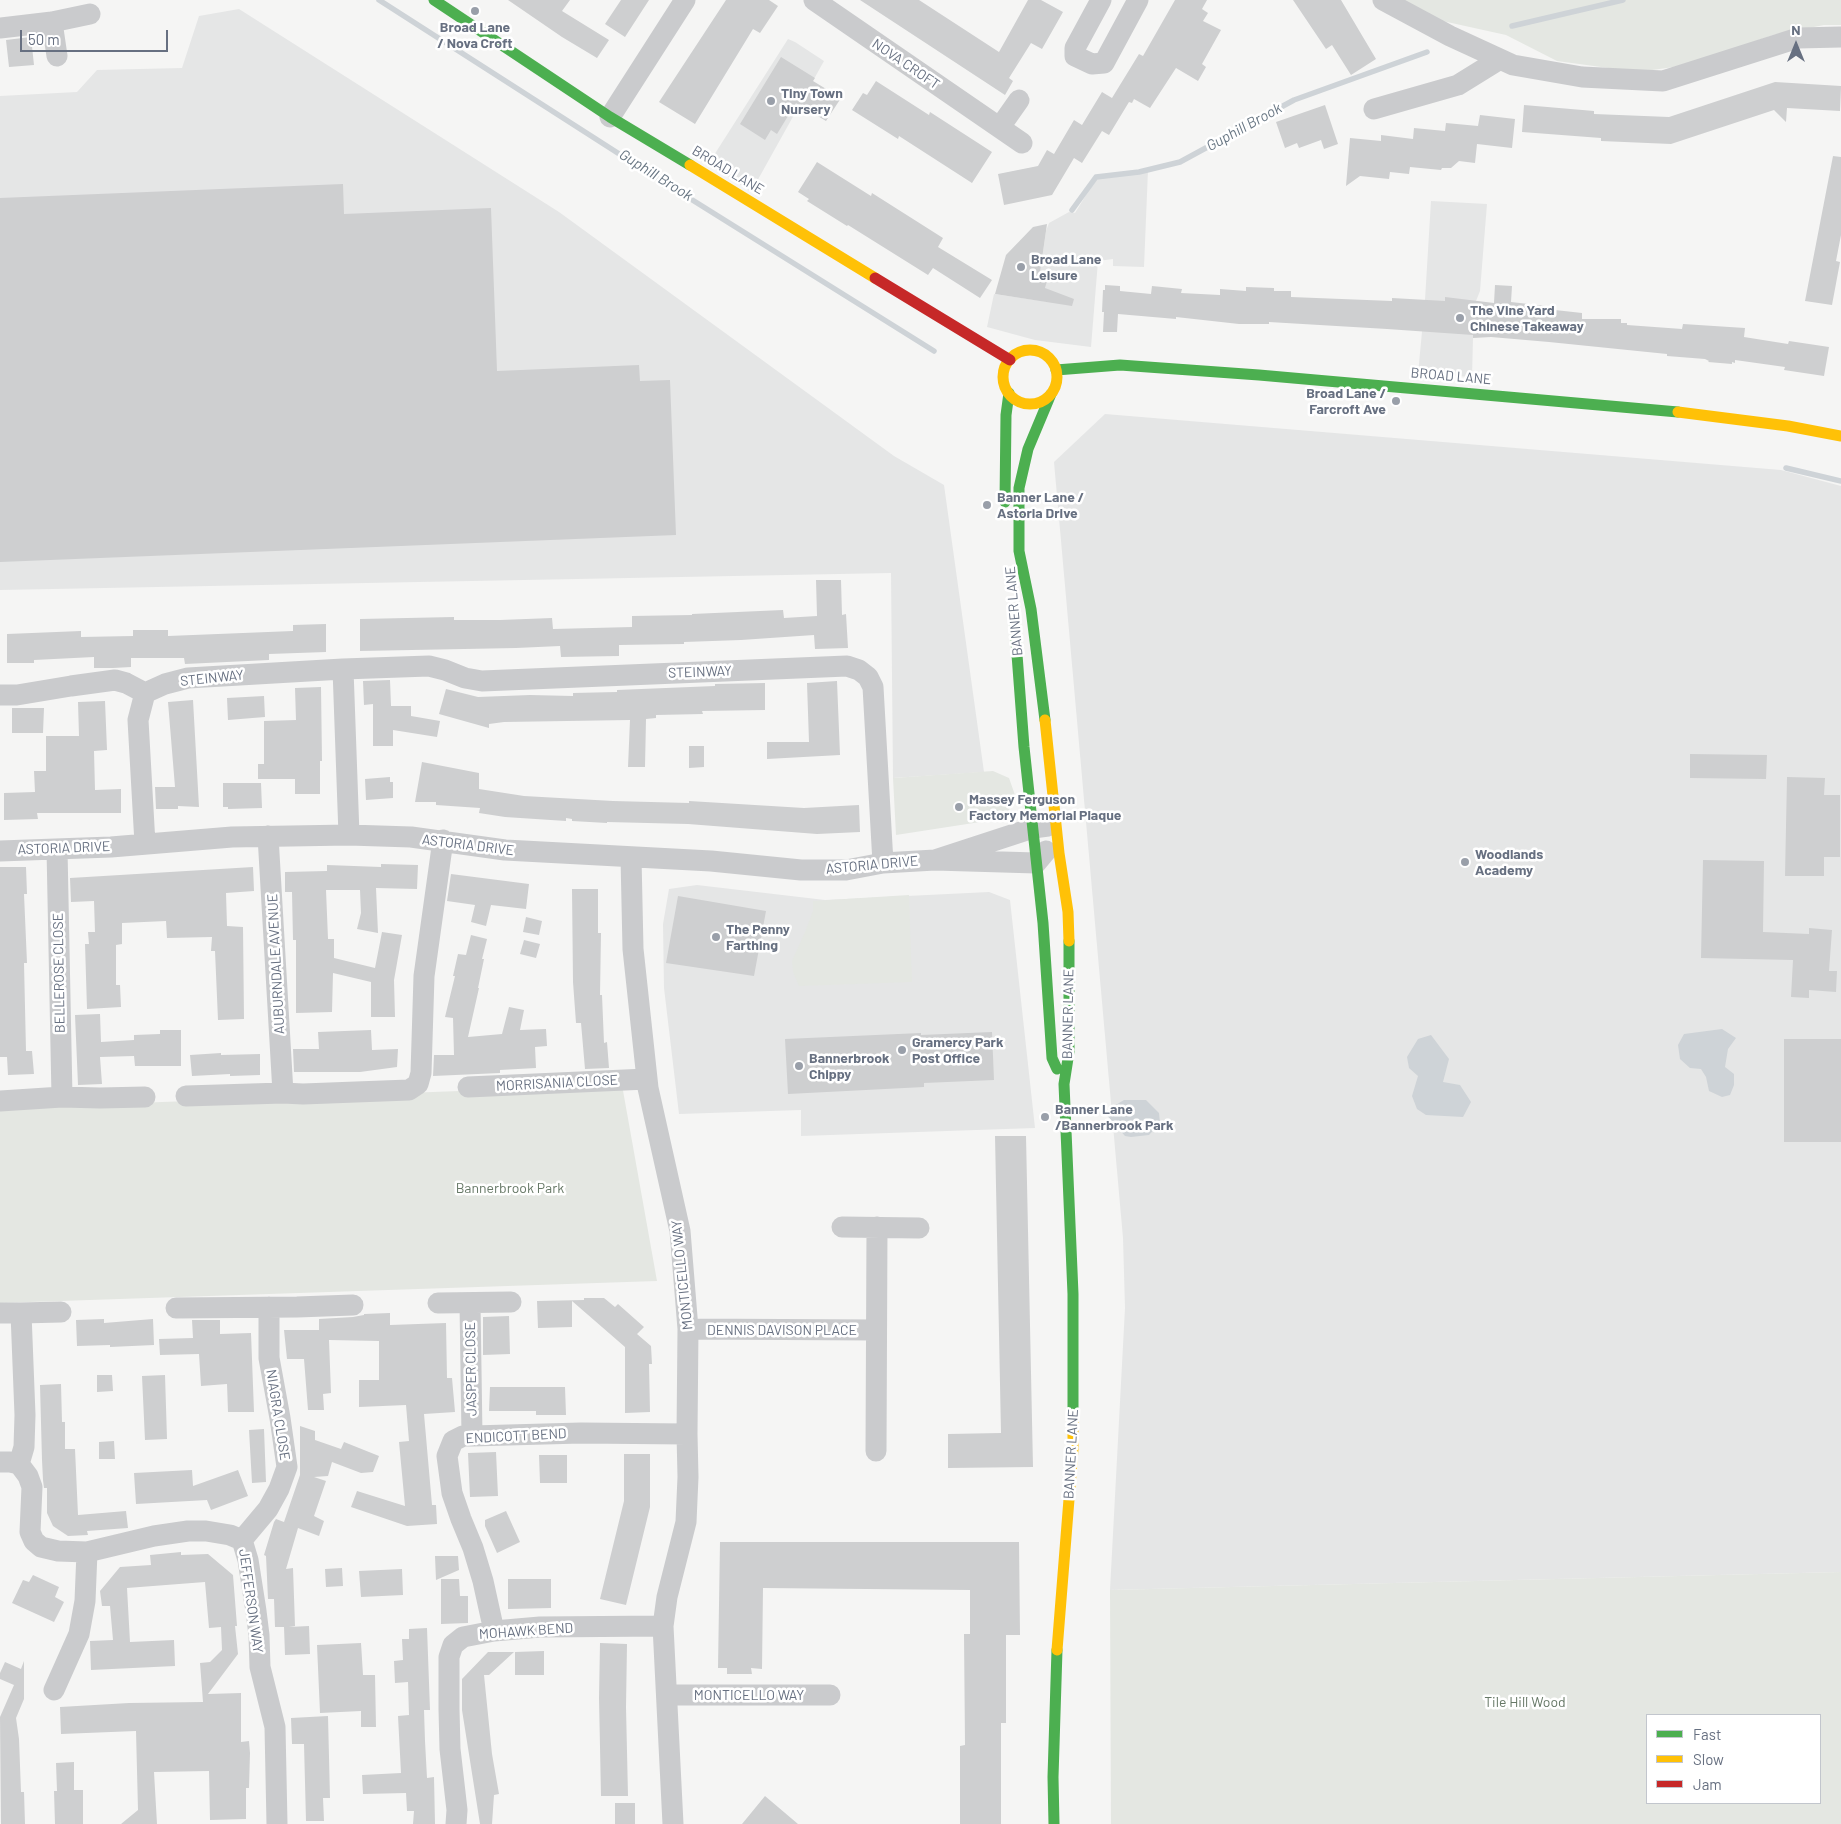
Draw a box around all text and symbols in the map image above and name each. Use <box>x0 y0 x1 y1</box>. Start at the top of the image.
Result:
marker: Broad Lane / Nova Croft <box>469 5 481 17</box>
place label: Broad Lane / Nova Croft <box>437 19 513 52</box>
scale bar <box>22 20 170 52</box>
north arrow <box>1771 20 1821 70</box>
text: N <box>1791 21 1801 38</box>
text: 50 m <box>28 30 60 48</box>
street label: NOVA CROFT <box>869 35 943 93</box>
place label: Tiny Town Nursery <box>781 85 843 118</box>
marker: Tiny Town Nursery <box>765 95 777 107</box>
water label: Guphill Brook <box>1203 99 1285 155</box>
street label: BROAD LANE <box>689 142 767 198</box>
water label: Guphill Brook <box>616 145 696 205</box>
place label: Broad Lane Leisure <box>1031 251 1101 284</box>
marker: Broad Lane Leisure <box>1015 261 1027 273</box>
place label: The Vine Yard Chinese Takeaway <box>1470 302 1584 334</box>
marker: The Vine Yard Chinese Takeaway <box>1454 312 1466 324</box>
street label: BROAD LANE <box>1410 364 1492 388</box>
place label: Broad Lane / Farcroft Ave <box>1306 385 1386 418</box>
marker: Broad Lane / Farcroft Ave <box>1390 395 1402 407</box>
place label: Banner Lane / Astoria Drive <box>997 489 1084 522</box>
marker: Banner Lane / Astoria Drive <box>981 499 993 511</box>
street label: BANNER LANE <box>1002 565 1026 657</box>
street label: STEINWAY <box>668 662 732 682</box>
street label: STEINWAY <box>179 666 245 690</box>
place label: Massey Ferguson Factory Memorial Plaque <box>969 791 1121 824</box>
marker: Massey Ferguson Factory Memorial Plaque <box>953 801 965 813</box>
street label: ASTORIA DRIVE <box>421 831 515 859</box>
street label: ASTORIA DRIVE <box>17 838 111 858</box>
place label: Woodlands Academy <box>1475 846 1543 879</box>
street label: ASTORIA DRIVE <box>825 853 919 877</box>
marker: Woodlands Academy <box>1459 856 1471 868</box>
street label: AUBURNDALE AVENUE <box>264 893 288 1035</box>
street label: BELLEROSE CLOSE <box>50 913 68 1033</box>
place label: The Penny Farthing <box>726 921 790 954</box>
marker: The Penny Farthing <box>710 931 722 943</box>
street label: BANNER LANE <box>1059 969 1077 1059</box>
place label: Gramercy Park Post Office <box>912 1034 1003 1066</box>
marker: Gramercy Park Post Office <box>896 1044 908 1056</box>
place label: Bannerbrook Chippy <box>809 1050 889 1082</box>
marker: Bannerbrook Chippy <box>793 1060 805 1072</box>
street label: MORRISANIA CLOSE <box>495 1071 619 1095</box>
place label: Banner Lane /Bannerbrook Park <box>1055 1101 1173 1134</box>
marker: Banner Lane /Bannerbrook Park <box>1039 1111 1051 1123</box>
park label: Bannerbrook Park <box>456 1180 564 1196</box>
street label: MONTICELLO WAY <box>668 1219 696 1331</box>
street label: JASPER CLOSE <box>462 1322 480 1416</box>
street label: DENNIS DAVISON PLACE <box>707 1322 857 1338</box>
street label: NIAGRA CLOSE <box>262 1368 294 1462</box>
street label: BANNER LANE <box>1060 1409 1082 1499</box>
street label: ENDICOTT BEND <box>465 1425 567 1447</box>
street label: JEFFERSON WAY <box>235 1548 267 1654</box>
street label: MOHAWK BEND <box>478 1619 574 1643</box>
street label: MONTICELLO WAY <box>694 1687 804 1703</box>
park label: Tile Hill Wood <box>1484 1694 1566 1710</box>
legend <box>1646 1714 1821 1804</box>
text: Fast <box>1693 1725 1721 1743</box>
text: Slow <box>1693 1750 1724 1768</box>
text: Jam <box>1693 1775 1722 1793</box>

